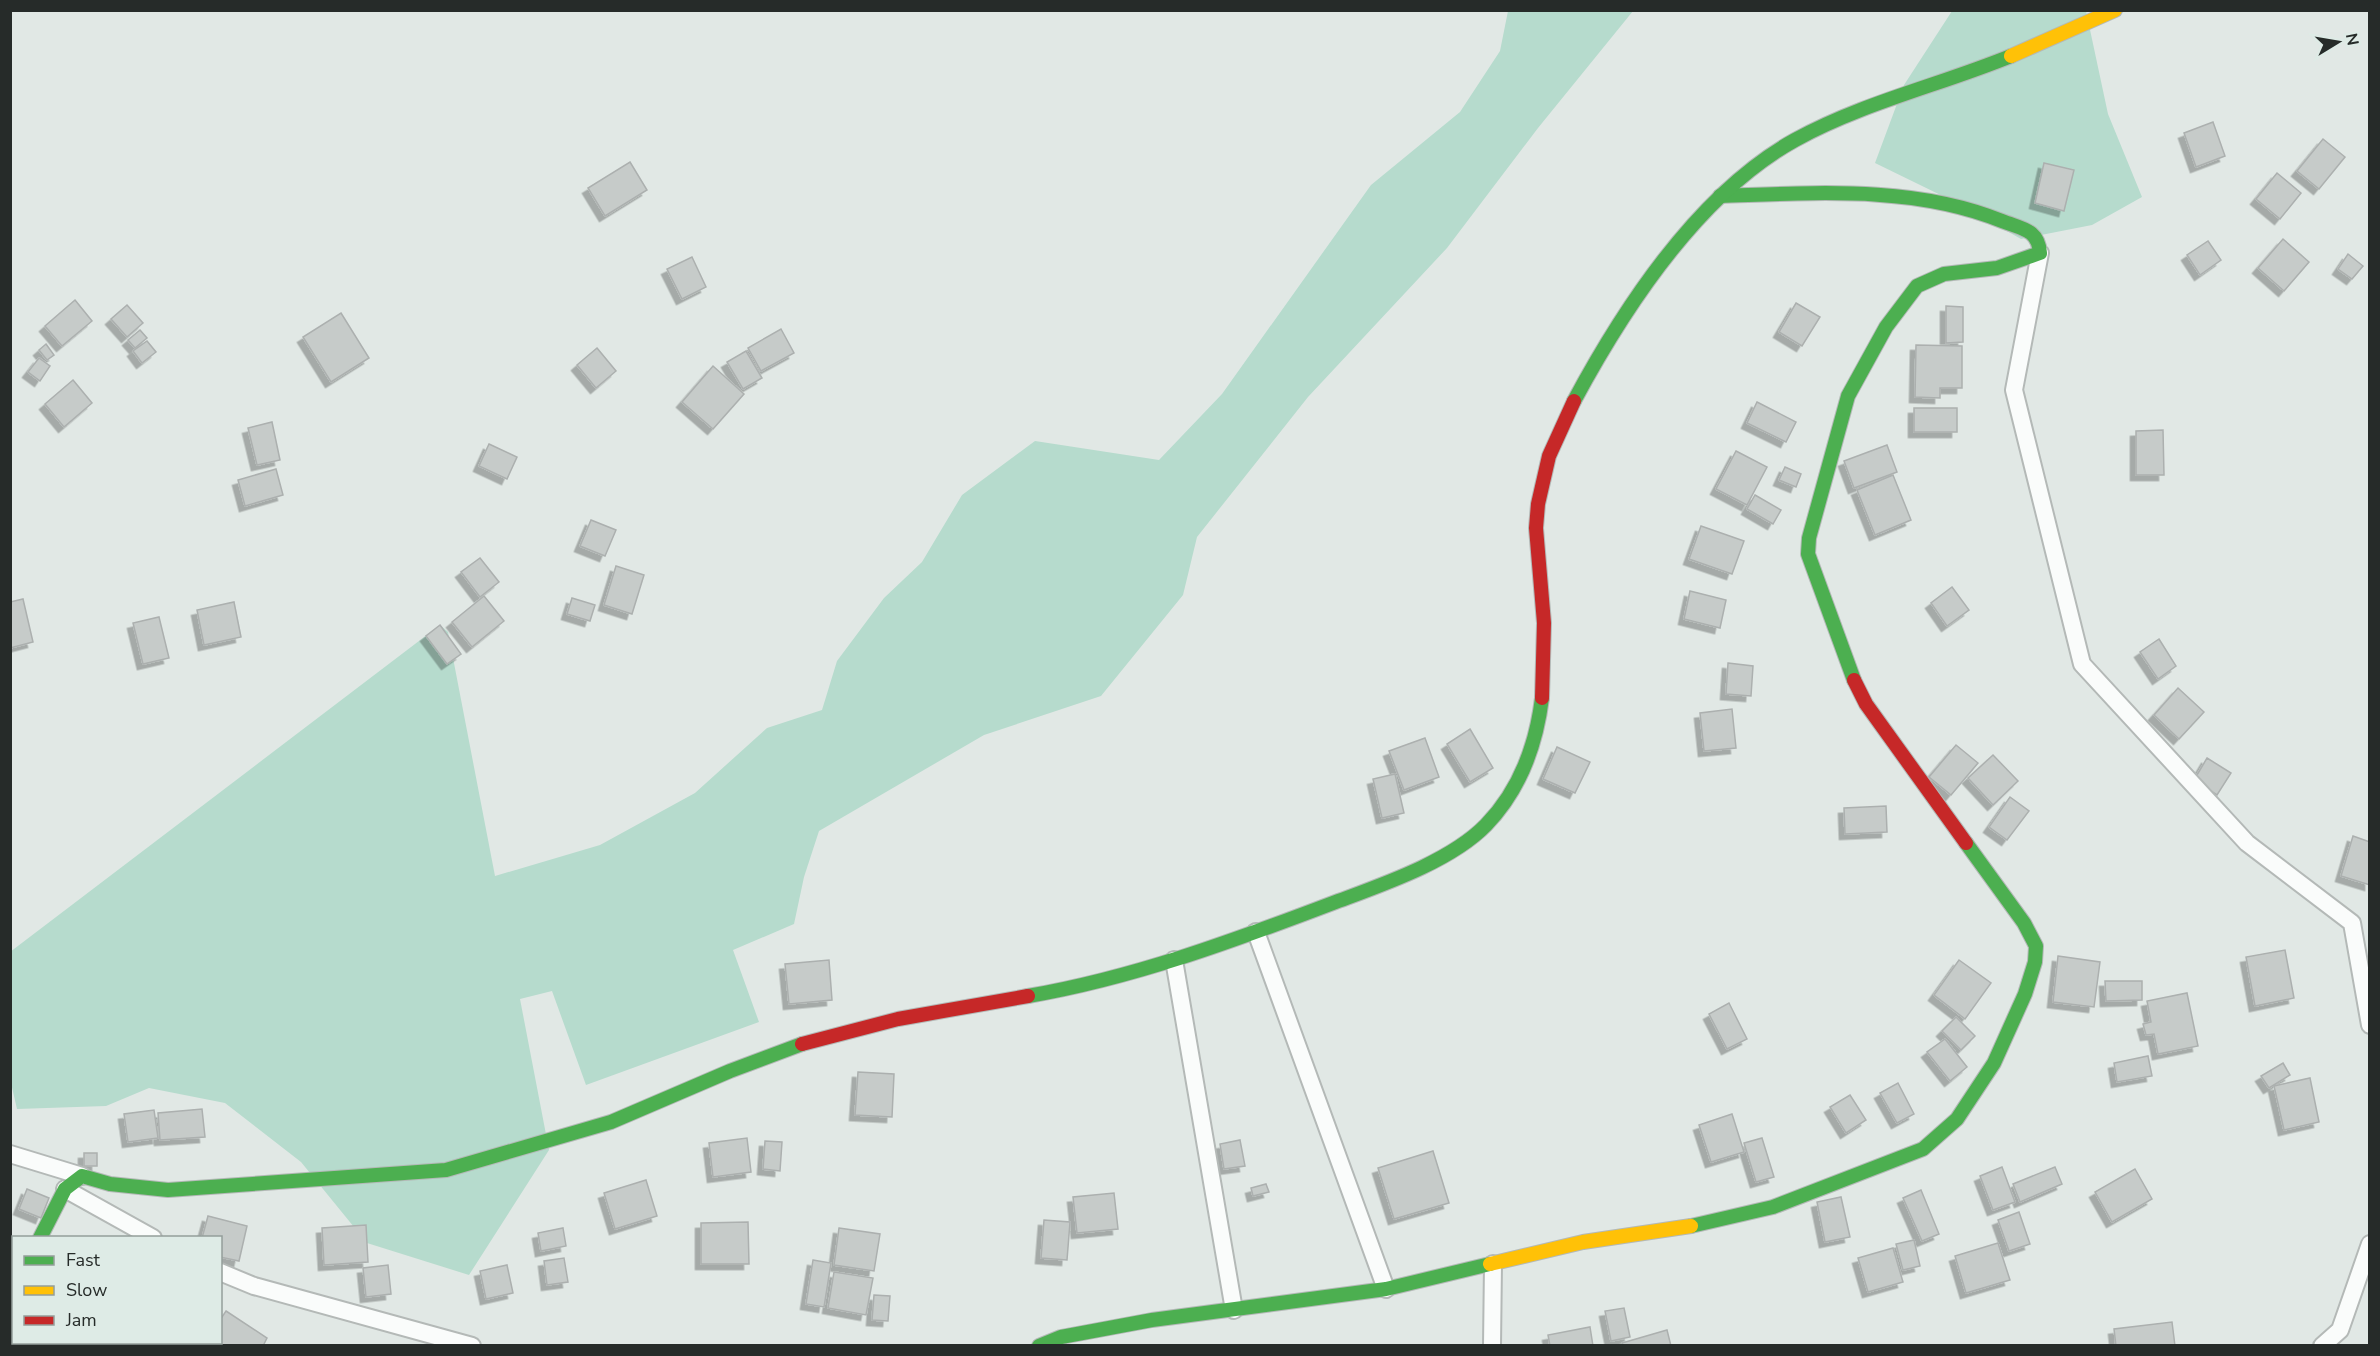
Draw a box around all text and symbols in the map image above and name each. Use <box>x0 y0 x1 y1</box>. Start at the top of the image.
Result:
north arrow <box>2308 12 2368 72</box>
text: N <box>2340 31 2364 47</box>
legend <box>12 1236 222 1344</box>
text: Fast <box>66 1248 101 1272</box>
text: Slow <box>66 1278 107 1302</box>
text: Jam <box>65 1308 97 1332</box>

